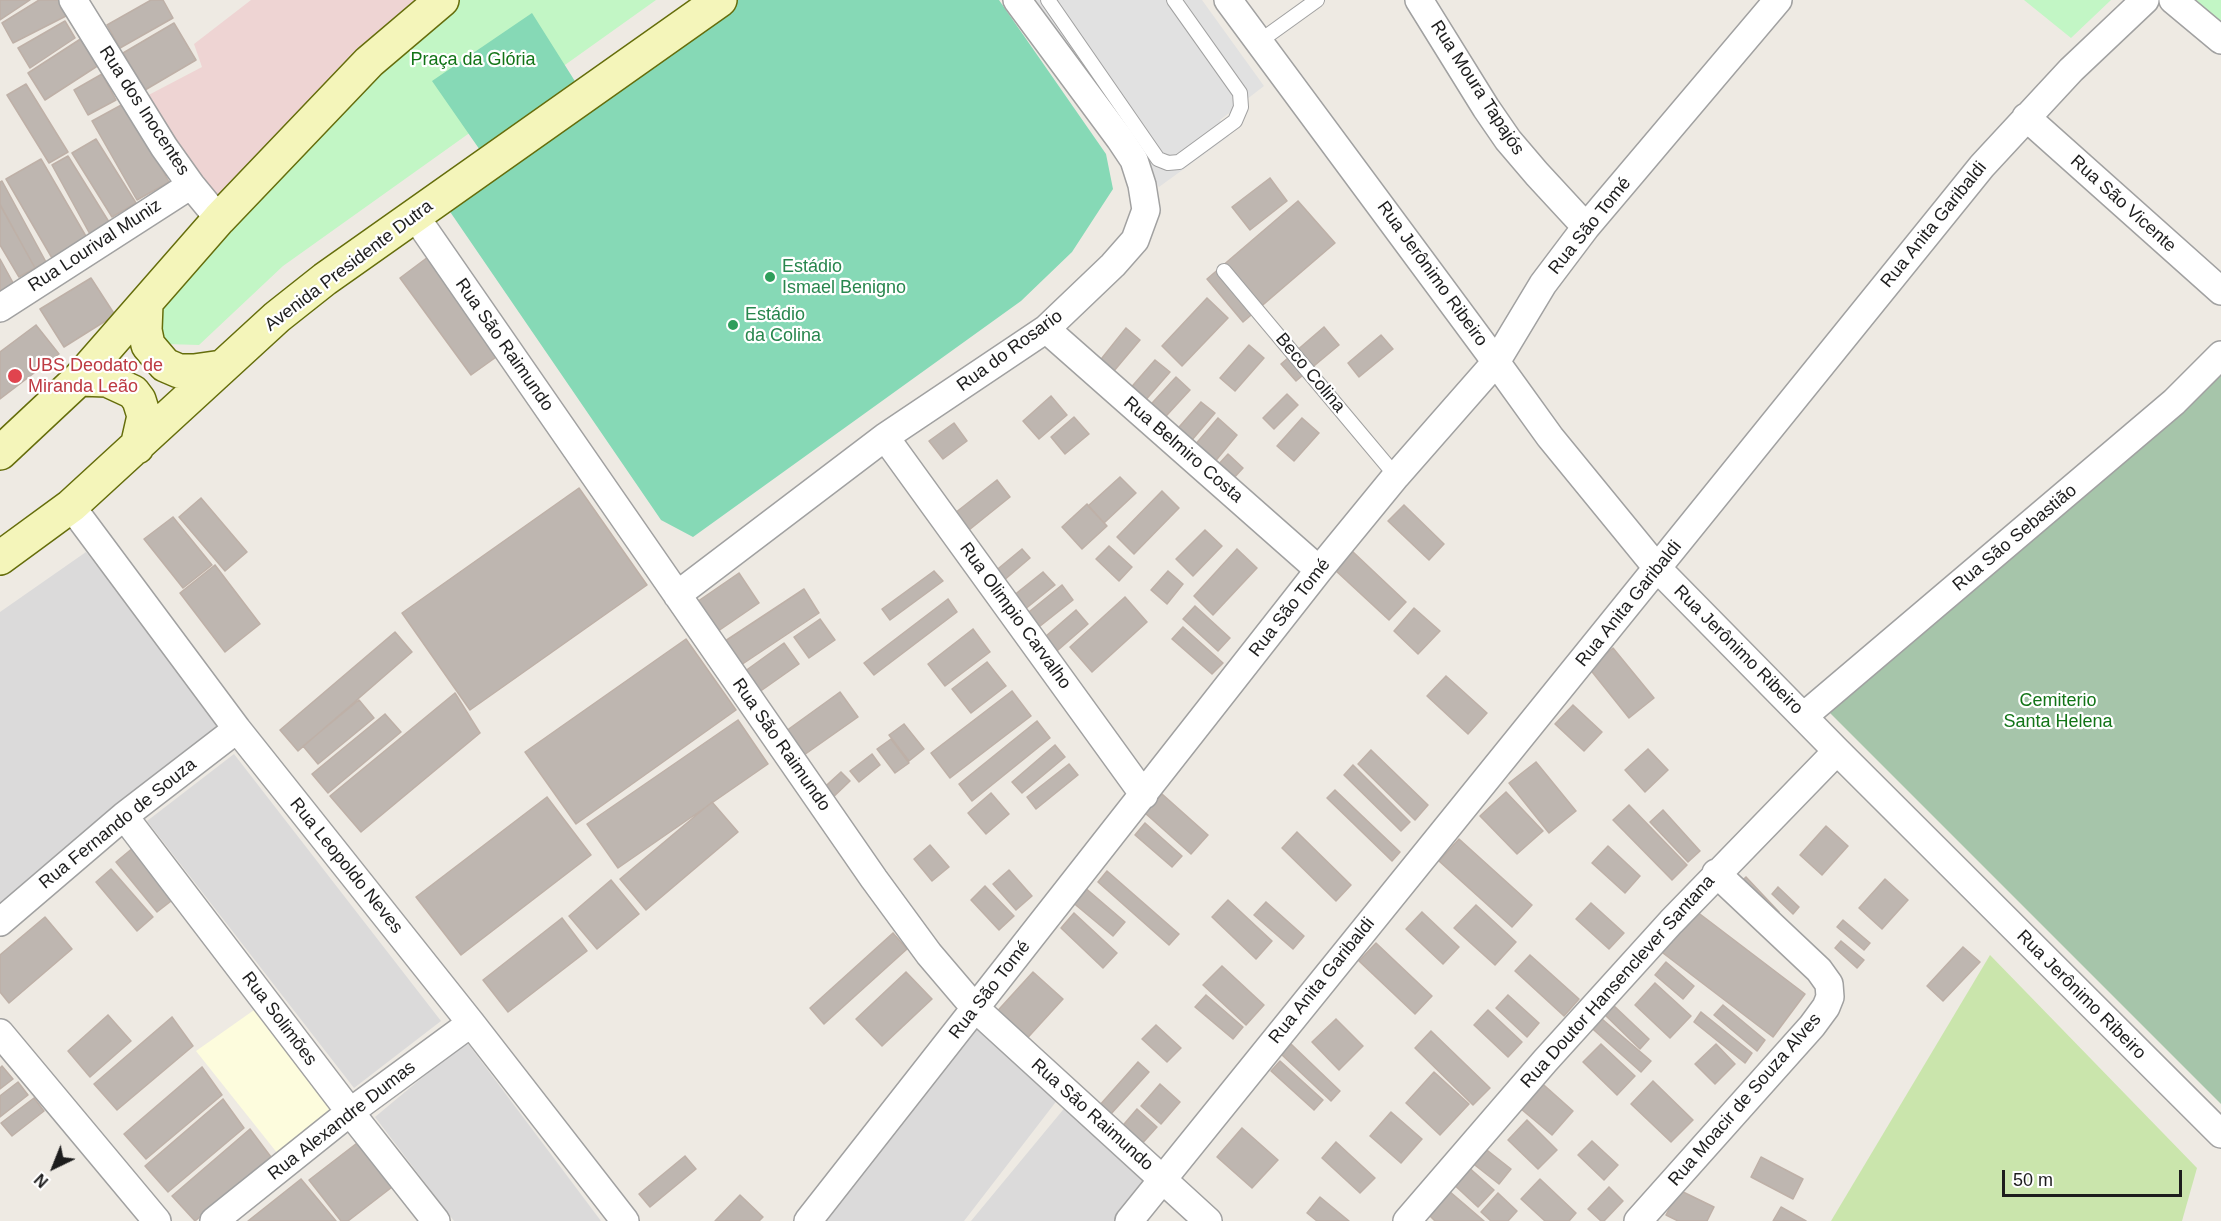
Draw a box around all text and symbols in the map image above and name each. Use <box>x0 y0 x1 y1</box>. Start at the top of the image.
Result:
street label: Rua Moura Tapajós <box>1425 17 1529 159</box>
street label: Rua dos Inocentes <box>94 42 194 180</box>
park label: Praça da Glória <box>410 49 536 71</box>
street label: Rua São Vicente <box>2066 151 2180 257</box>
street label: Rua Anita Garibaldi <box>1876 158 1992 292</box>
street label: Rua São Tomé <box>1544 173 1636 279</box>
street label: Rua Lourival Muniz <box>25 195 165 297</box>
street label: Avenida Presidente Dutra <box>261 196 437 336</box>
street label: Rua Jerônimo Ribeiro <box>1372 197 1492 351</box>
place label: Estádio Ismael Benigno <box>782 256 906 298</box>
marker: Estádio Ismael Benigno <box>763 270 777 284</box>
street label: Rua São Raimundo <box>450 274 558 416</box>
place label: Estádio da Colina <box>745 304 821 346</box>
street label: Rua do Rosario <box>953 306 1067 396</box>
marker: Estádio da Colina <box>726 318 740 332</box>
street label: Beco Colina <box>1271 329 1349 417</box>
place label: UBS Deodato de Miranda Leão <box>28 355 163 398</box>
marker: UBS Deodato de Miranda Leão <box>6 367 24 385</box>
street label: Rua Belmiro Costa <box>1119 392 1247 508</box>
street label: Rua São Sebastião <box>1949 480 2081 596</box>
street label: Rua Anita Garibaldi <box>1571 537 1687 671</box>
street label: Rua Olimpio Carvalho <box>955 538 1075 694</box>
street label: Rua São Tomé <box>1245 554 1335 662</box>
street label: Rua Jerônimo Ribeiro <box>1669 581 1807 719</box>
street label: Rua São Raimundo <box>727 674 835 816</box>
park label: Cemiterio Santa Helena <box>2003 690 2113 732</box>
street label: Rua Fernando de Souza <box>35 754 201 894</box>
street label: Rua Leopoldo Neves <box>285 794 407 938</box>
street label: Rua Doutor Hansenclever Santana <box>1517 871 1719 1093</box>
street label: Rua Anita Garibaldi <box>1264 914 1380 1048</box>
street label: Rua Jerônimo Ribeiro <box>2012 926 2150 1064</box>
street label: Rua São Tomé <box>945 936 1035 1044</box>
street label: Rua Solimões <box>237 968 321 1070</box>
street label: Rua Moacir de Souza Alves <box>1664 1009 1826 1191</box>
street label: Rua São Raimundo <box>1026 1054 1158 1176</box>
street label: Rua Alexandre Dumas <box>264 1057 420 1185</box>
north arrow <box>24 1137 84 1197</box>
scale bar <box>2005 1158 2185 1196</box>
text: N <box>31 1170 51 1191</box>
text: 50 m <box>2013 1170 2053 1190</box>

